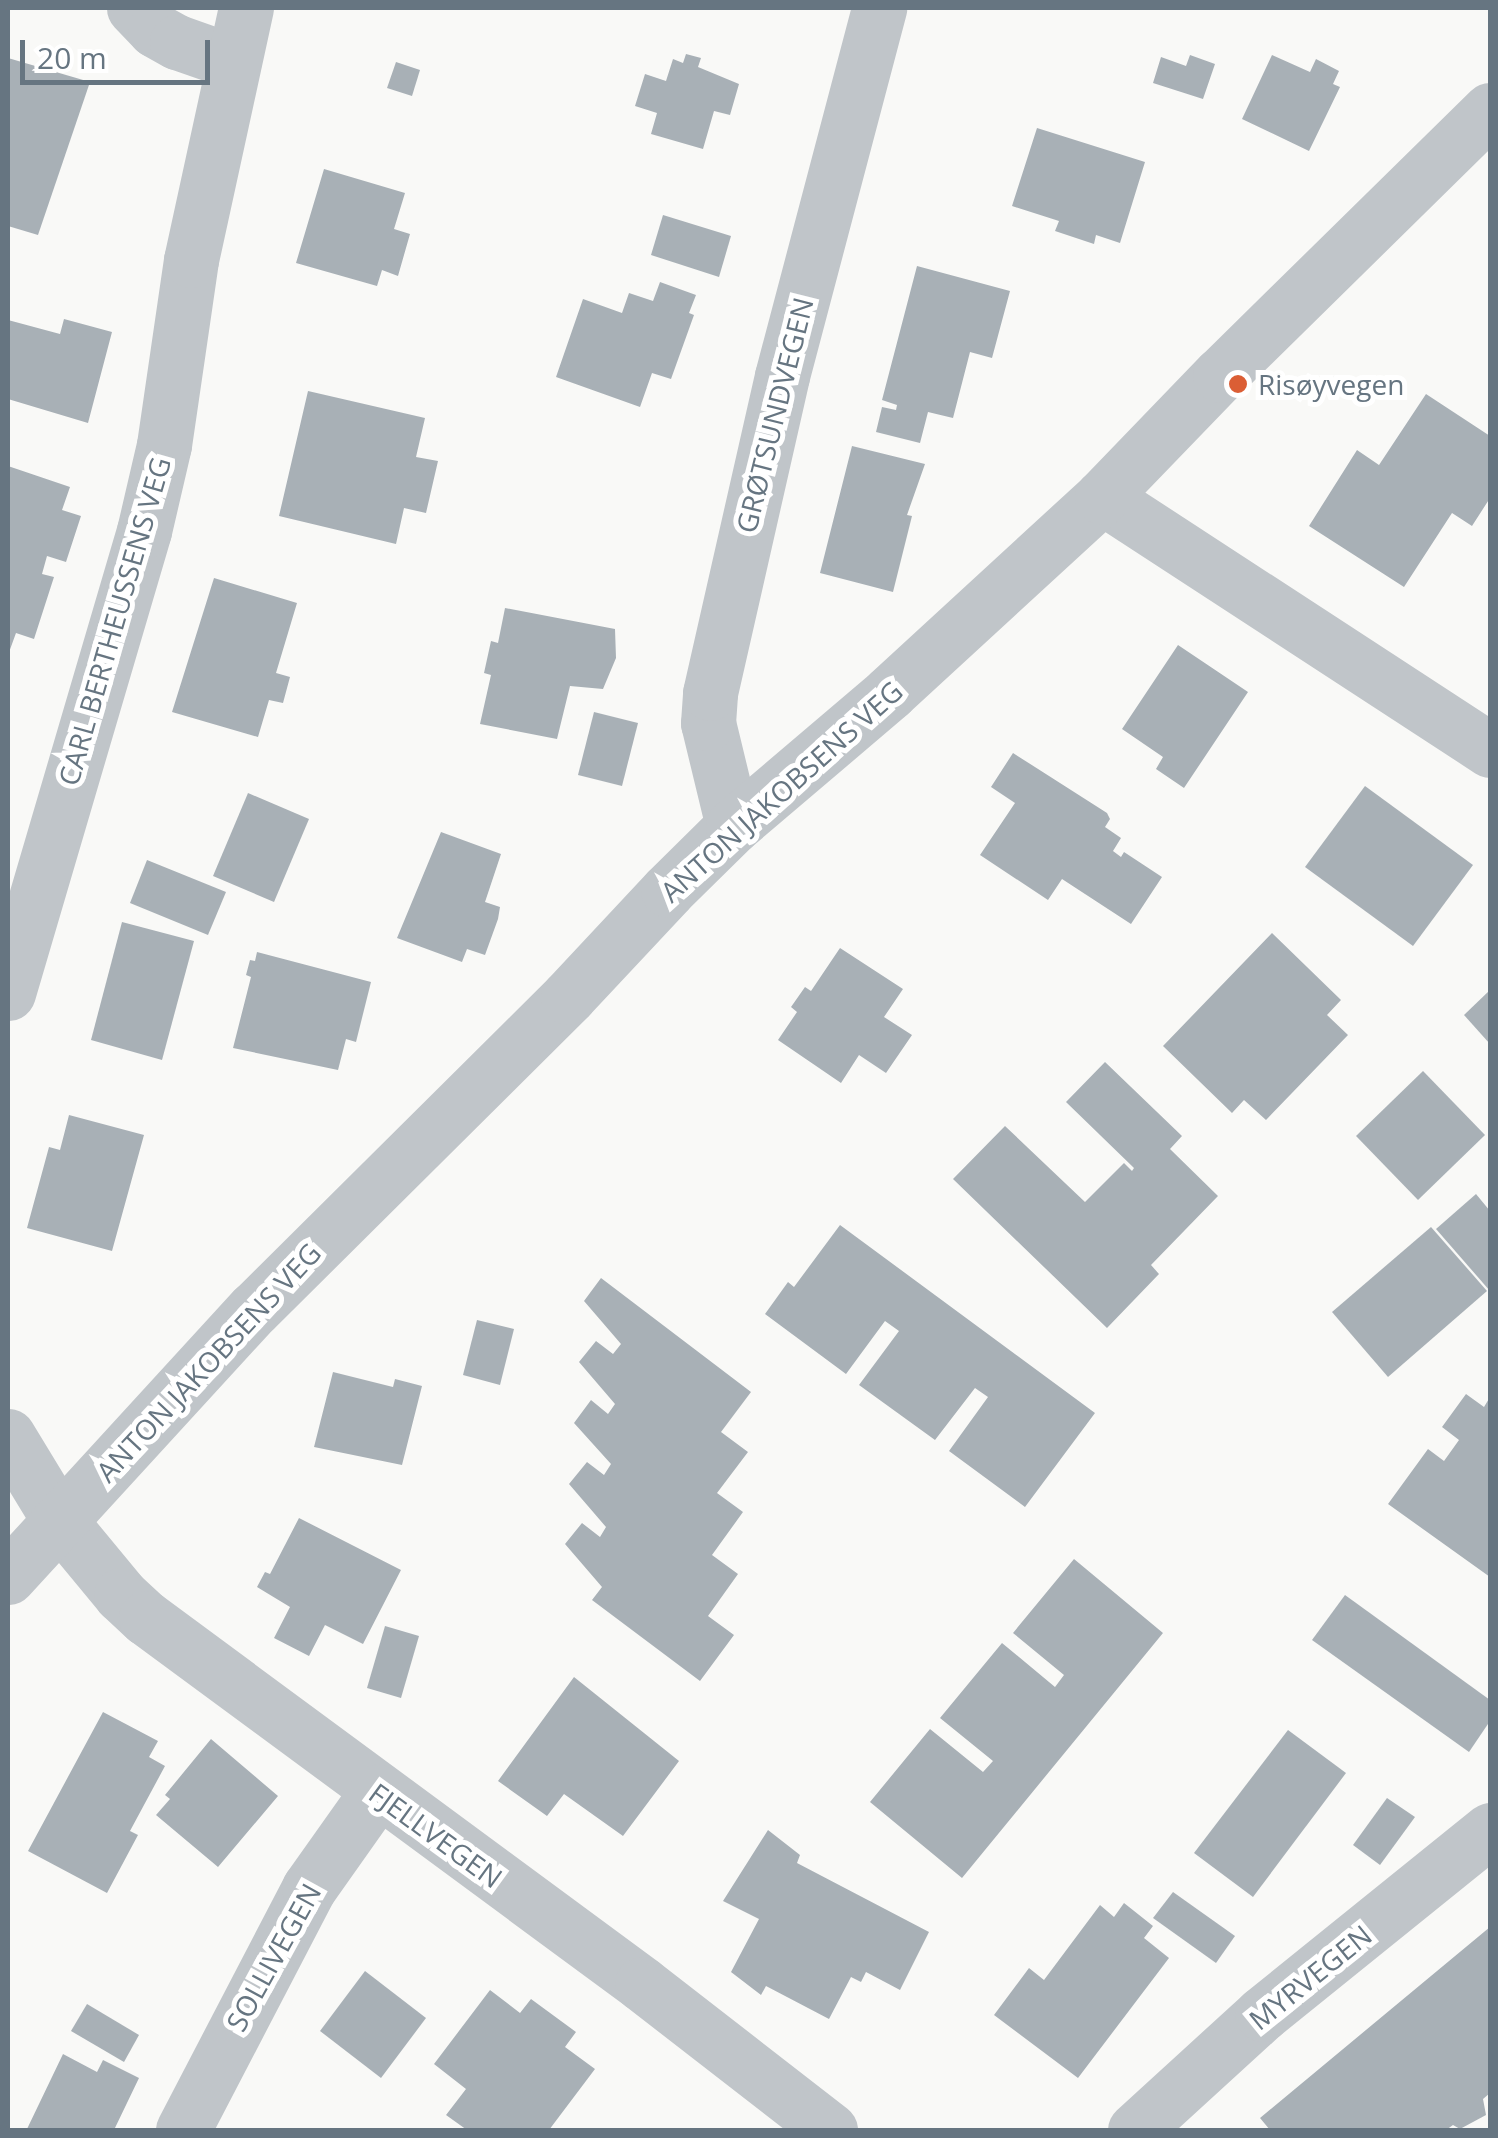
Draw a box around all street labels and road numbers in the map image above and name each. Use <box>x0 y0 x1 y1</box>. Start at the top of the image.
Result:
street label: GRØTSUNDVEGEN <box>729 294 819 536</box>
street label: CARL BERTHEUSSENS VEG <box>51 453 177 789</box>
street label: ANTON JAKOBSENS VEG <box>653 674 909 908</box>
street label: ANTON JAKOBSENS VEG <box>89 1236 327 1488</box>
street label: FJELLVEGEN <box>363 1776 509 1894</box>
street label: SOLLIVEGEN <box>219 1877 327 2037</box>
street label: MYRVEGEN <box>1242 1918 1378 2036</box>

